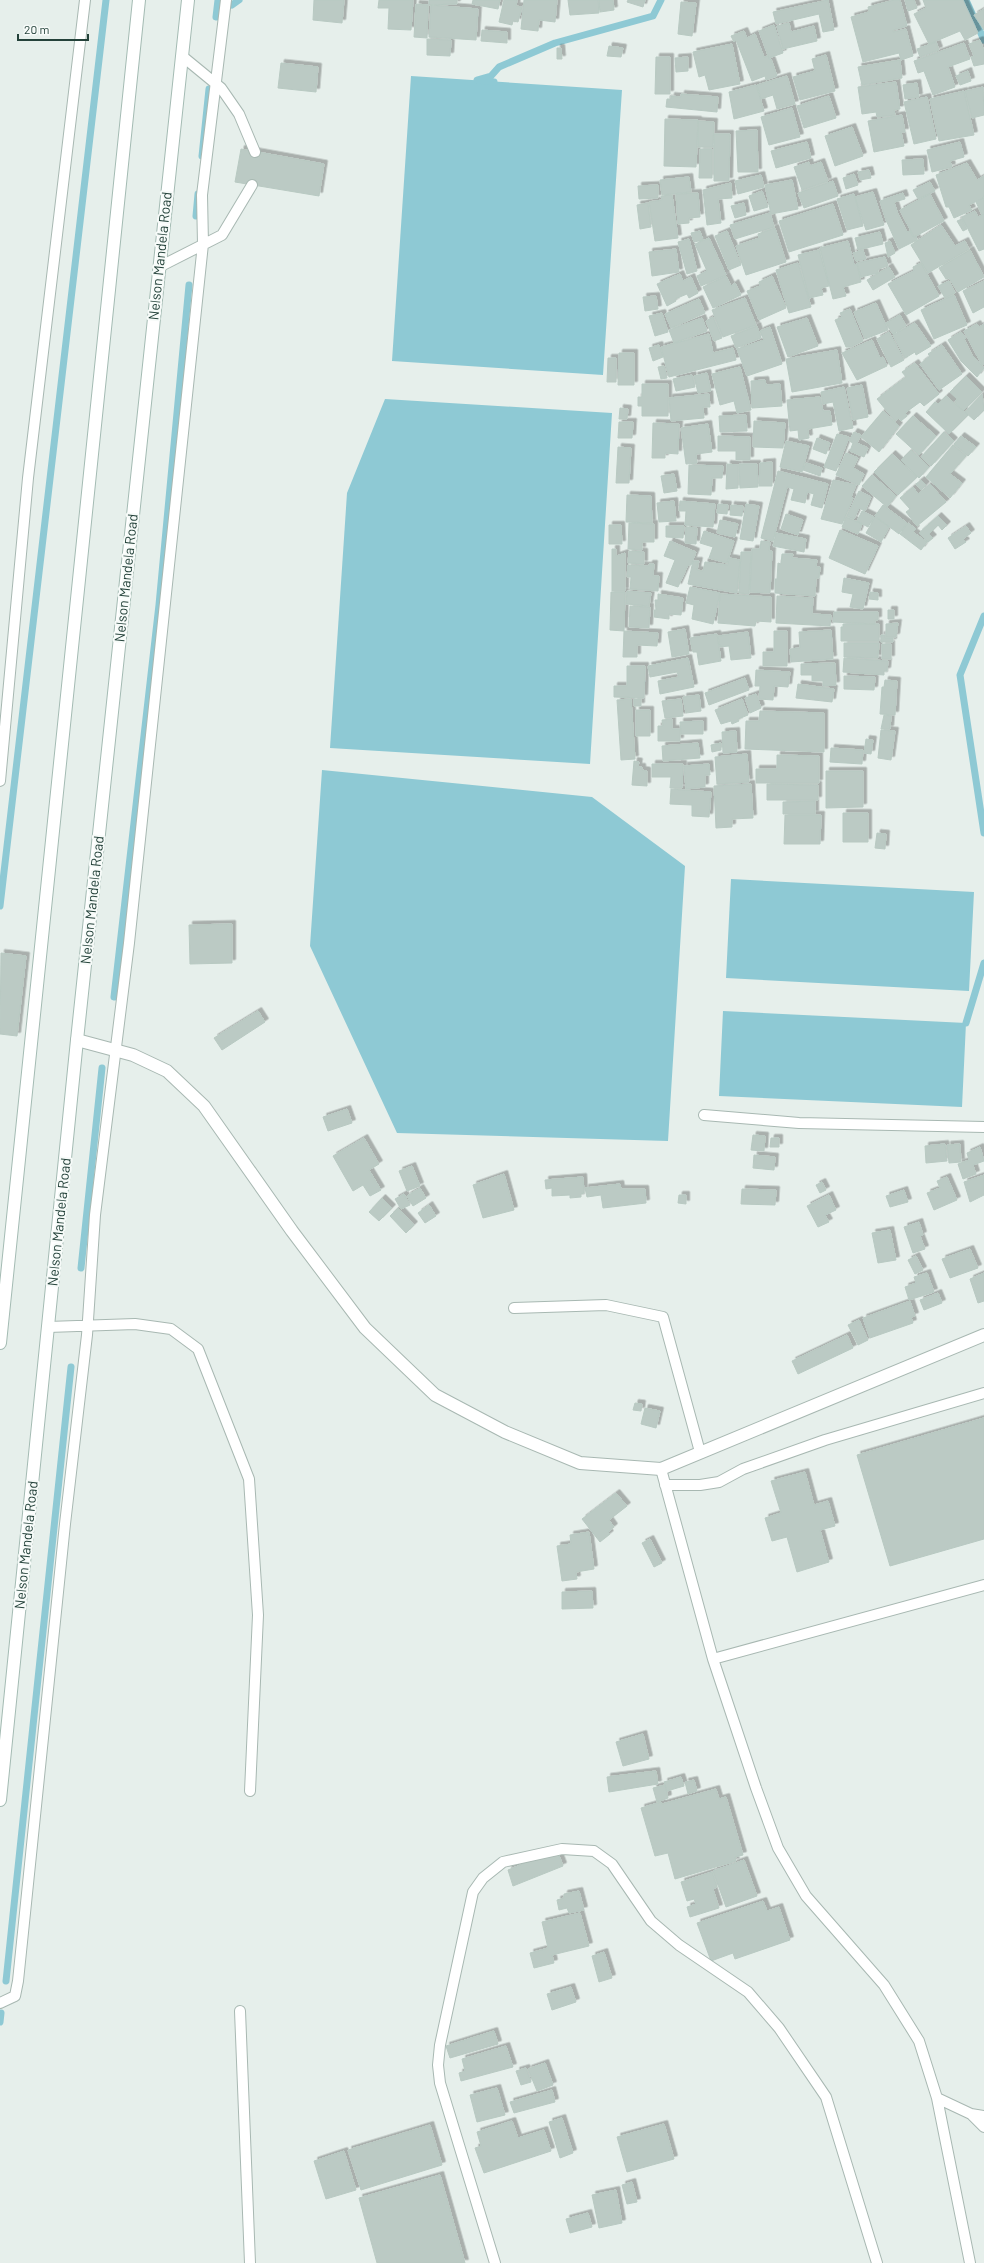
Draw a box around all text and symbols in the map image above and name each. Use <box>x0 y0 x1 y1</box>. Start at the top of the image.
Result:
scale bar <box>18 16 88 42</box>
text: 20 m <box>24 22 50 36</box>
street label: Nelson Mandela Road <box>144 191 175 321</box>
street label: Nelson Mandela Road <box>110 513 141 643</box>
street label: Nelson Mandela Road <box>76 835 107 965</box>
street label: Nelson Mandela Road <box>43 1157 74 1287</box>
street label: Nelson Mandela Road <box>10 1480 41 1610</box>

